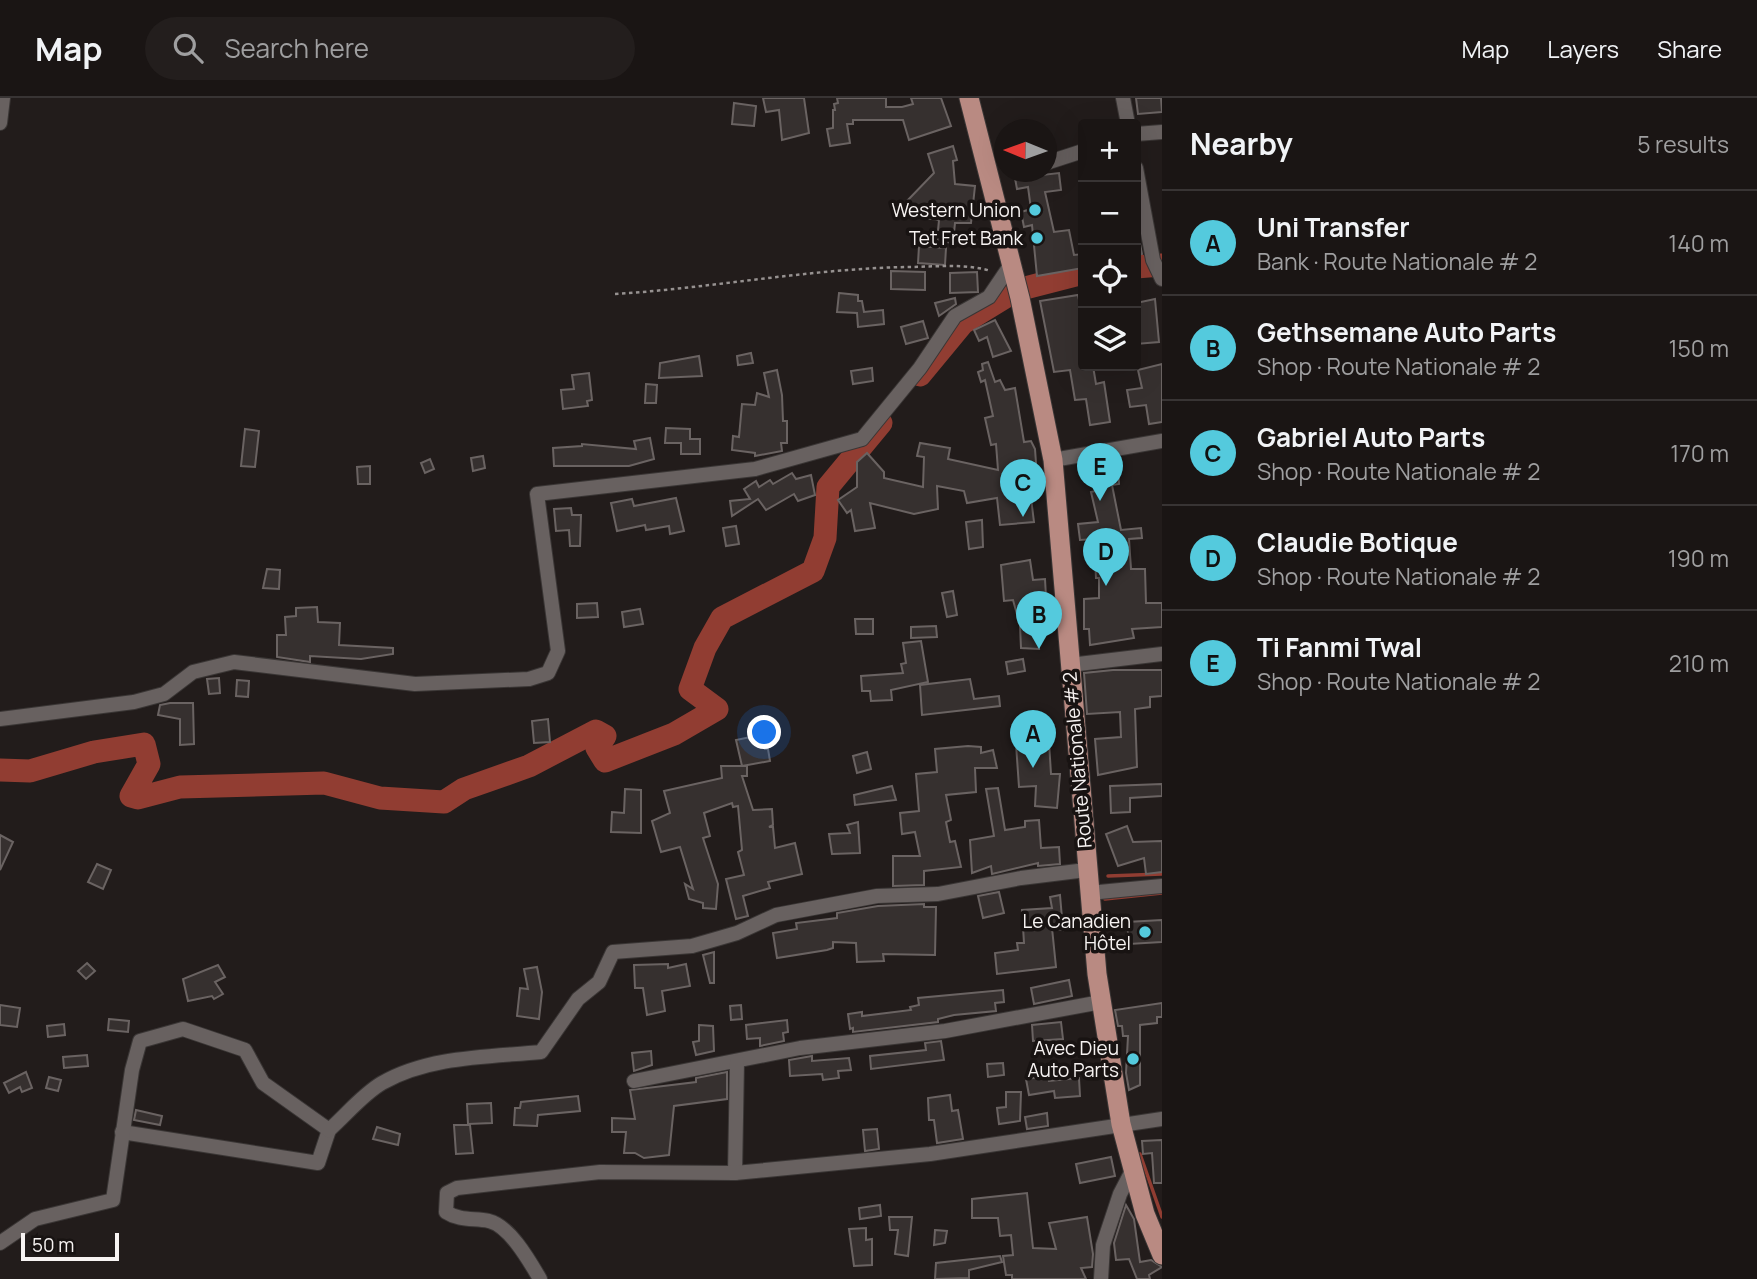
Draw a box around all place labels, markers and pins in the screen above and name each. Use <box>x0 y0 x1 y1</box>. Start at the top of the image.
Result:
place label: Western Union <box>891 197 1021 223</box>
marker: Western Union <box>1027 202 1043 218</box>
place label: Tet Fret Bank <box>909 225 1024 251</box>
marker: Tet Fret Bank <box>1029 230 1045 246</box>
pin: E <box>1077 443 1123 501</box>
pin: C <box>1000 459 1046 517</box>
pin: D <box>1083 528 1129 586</box>
pin: B <box>1016 591 1062 649</box>
pin: A <box>1010 710 1056 768</box>
place label: Le Canadien Hôtel <box>1023 908 1131 956</box>
marker: Le Canadien Hôtel <box>1137 924 1153 940</box>
place label: Avec Dieu Auto Parts <box>1027 1035 1119 1083</box>
marker: Avec Dieu Auto Parts <box>1125 1051 1141 1067</box>

